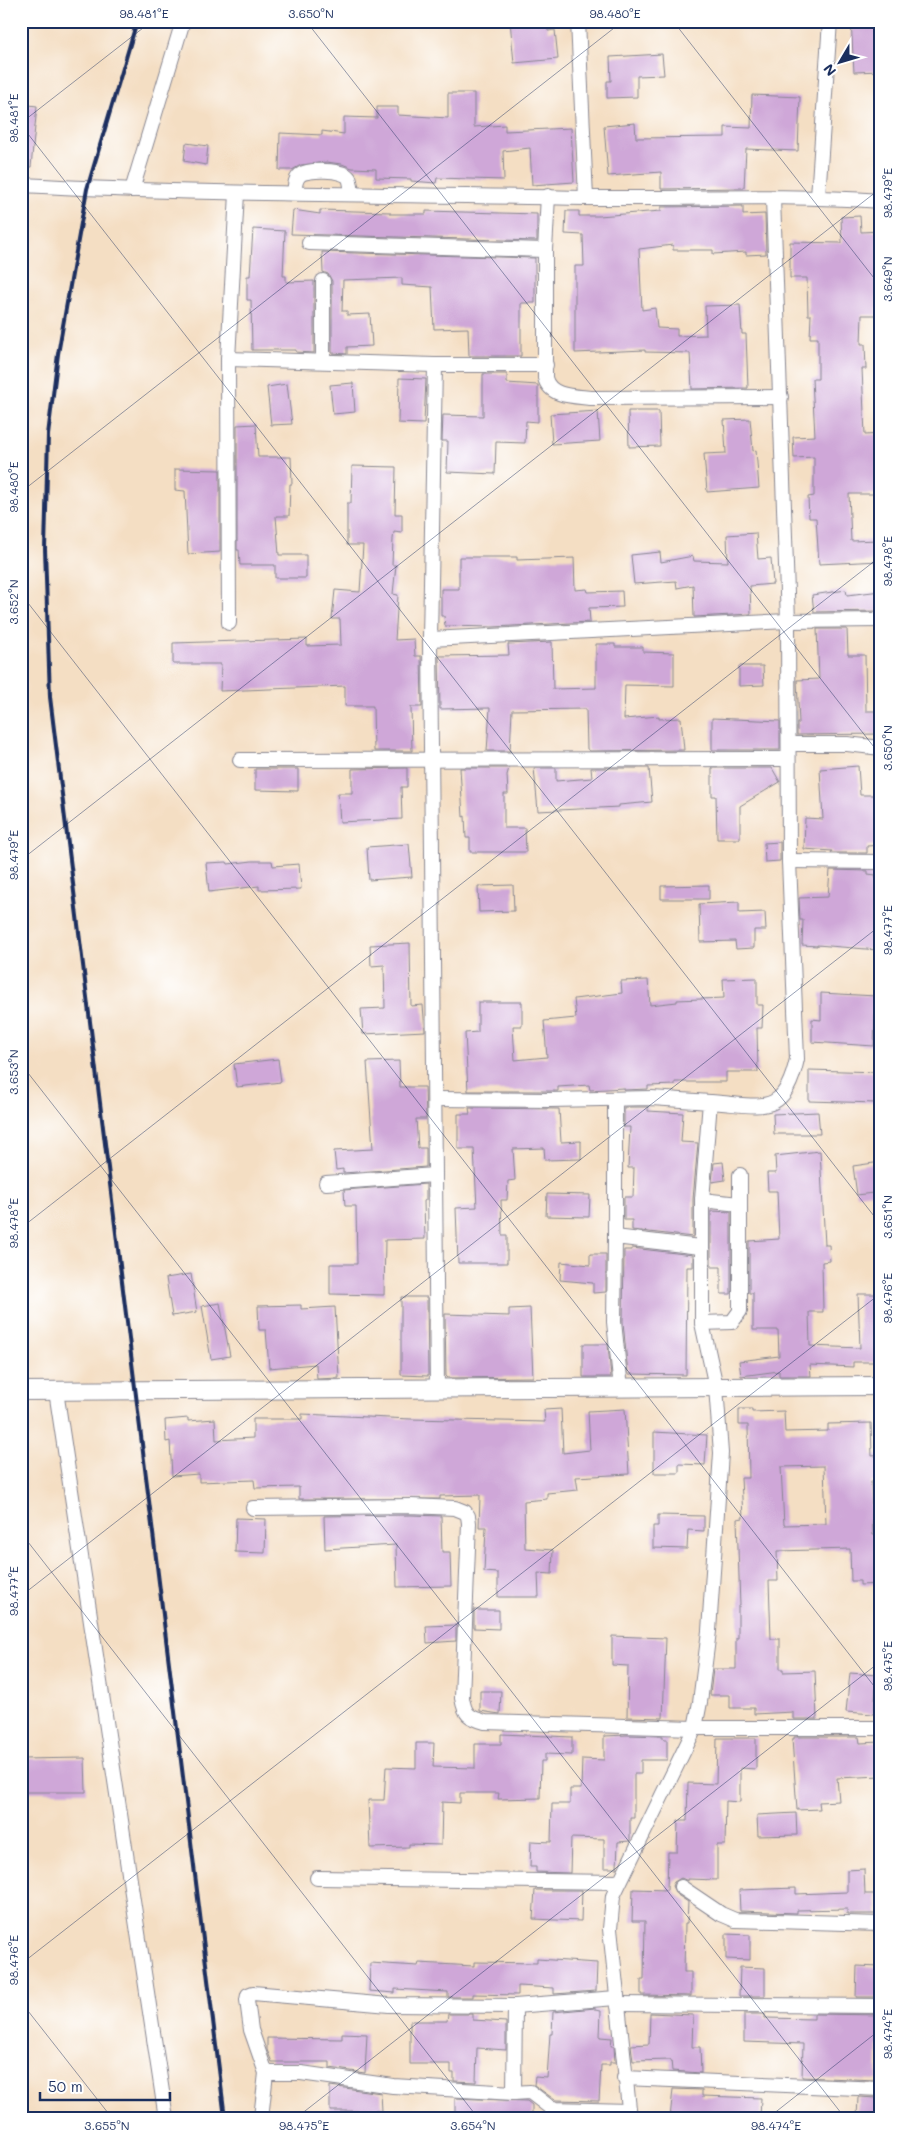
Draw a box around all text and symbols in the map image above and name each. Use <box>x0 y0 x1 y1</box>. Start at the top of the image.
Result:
text: 98.481°E <box>119 5 169 21</box>
text: 3.650°N <box>288 5 334 21</box>
text: 98.480°E <box>589 5 641 21</box>
north arrow <box>814 38 864 88</box>
text: N <box>819 60 840 80</box>
text: 98.481°E <box>5 93 21 143</box>
text: 98.479°E <box>879 168 895 218</box>
text: 3.649°N <box>879 256 895 302</box>
text: 98.480°E <box>5 461 21 513</box>
text: 98.478°E <box>879 536 895 586</box>
text: 3.652°N <box>5 580 21 625</box>
text: 3.650°N <box>879 725 895 771</box>
text: 98.479°E <box>5 830 21 880</box>
text: 98.477°E <box>879 905 895 955</box>
text: 3.653°N <box>5 1049 21 1095</box>
text: 3.651°N <box>879 1195 895 1239</box>
text: 98.478°E <box>5 1198 21 1248</box>
text: 98.476°E <box>879 1273 895 1323</box>
text: 98.477°E <box>5 1566 21 1616</box>
text: 98.475°E <box>879 1641 895 1691</box>
text: 98.476°E <box>5 1935 21 1985</box>
text: 98.474°E <box>879 2009 895 2059</box>
scale bar <box>40 2069 170 2101</box>
text: 50 m <box>48 2076 83 2096</box>
text: 3.655°N <box>84 2117 130 2133</box>
text: 98.475°E <box>279 2117 329 2133</box>
text: 3.654°N <box>450 2117 496 2133</box>
text: 98.474°E <box>751 2117 801 2133</box>

